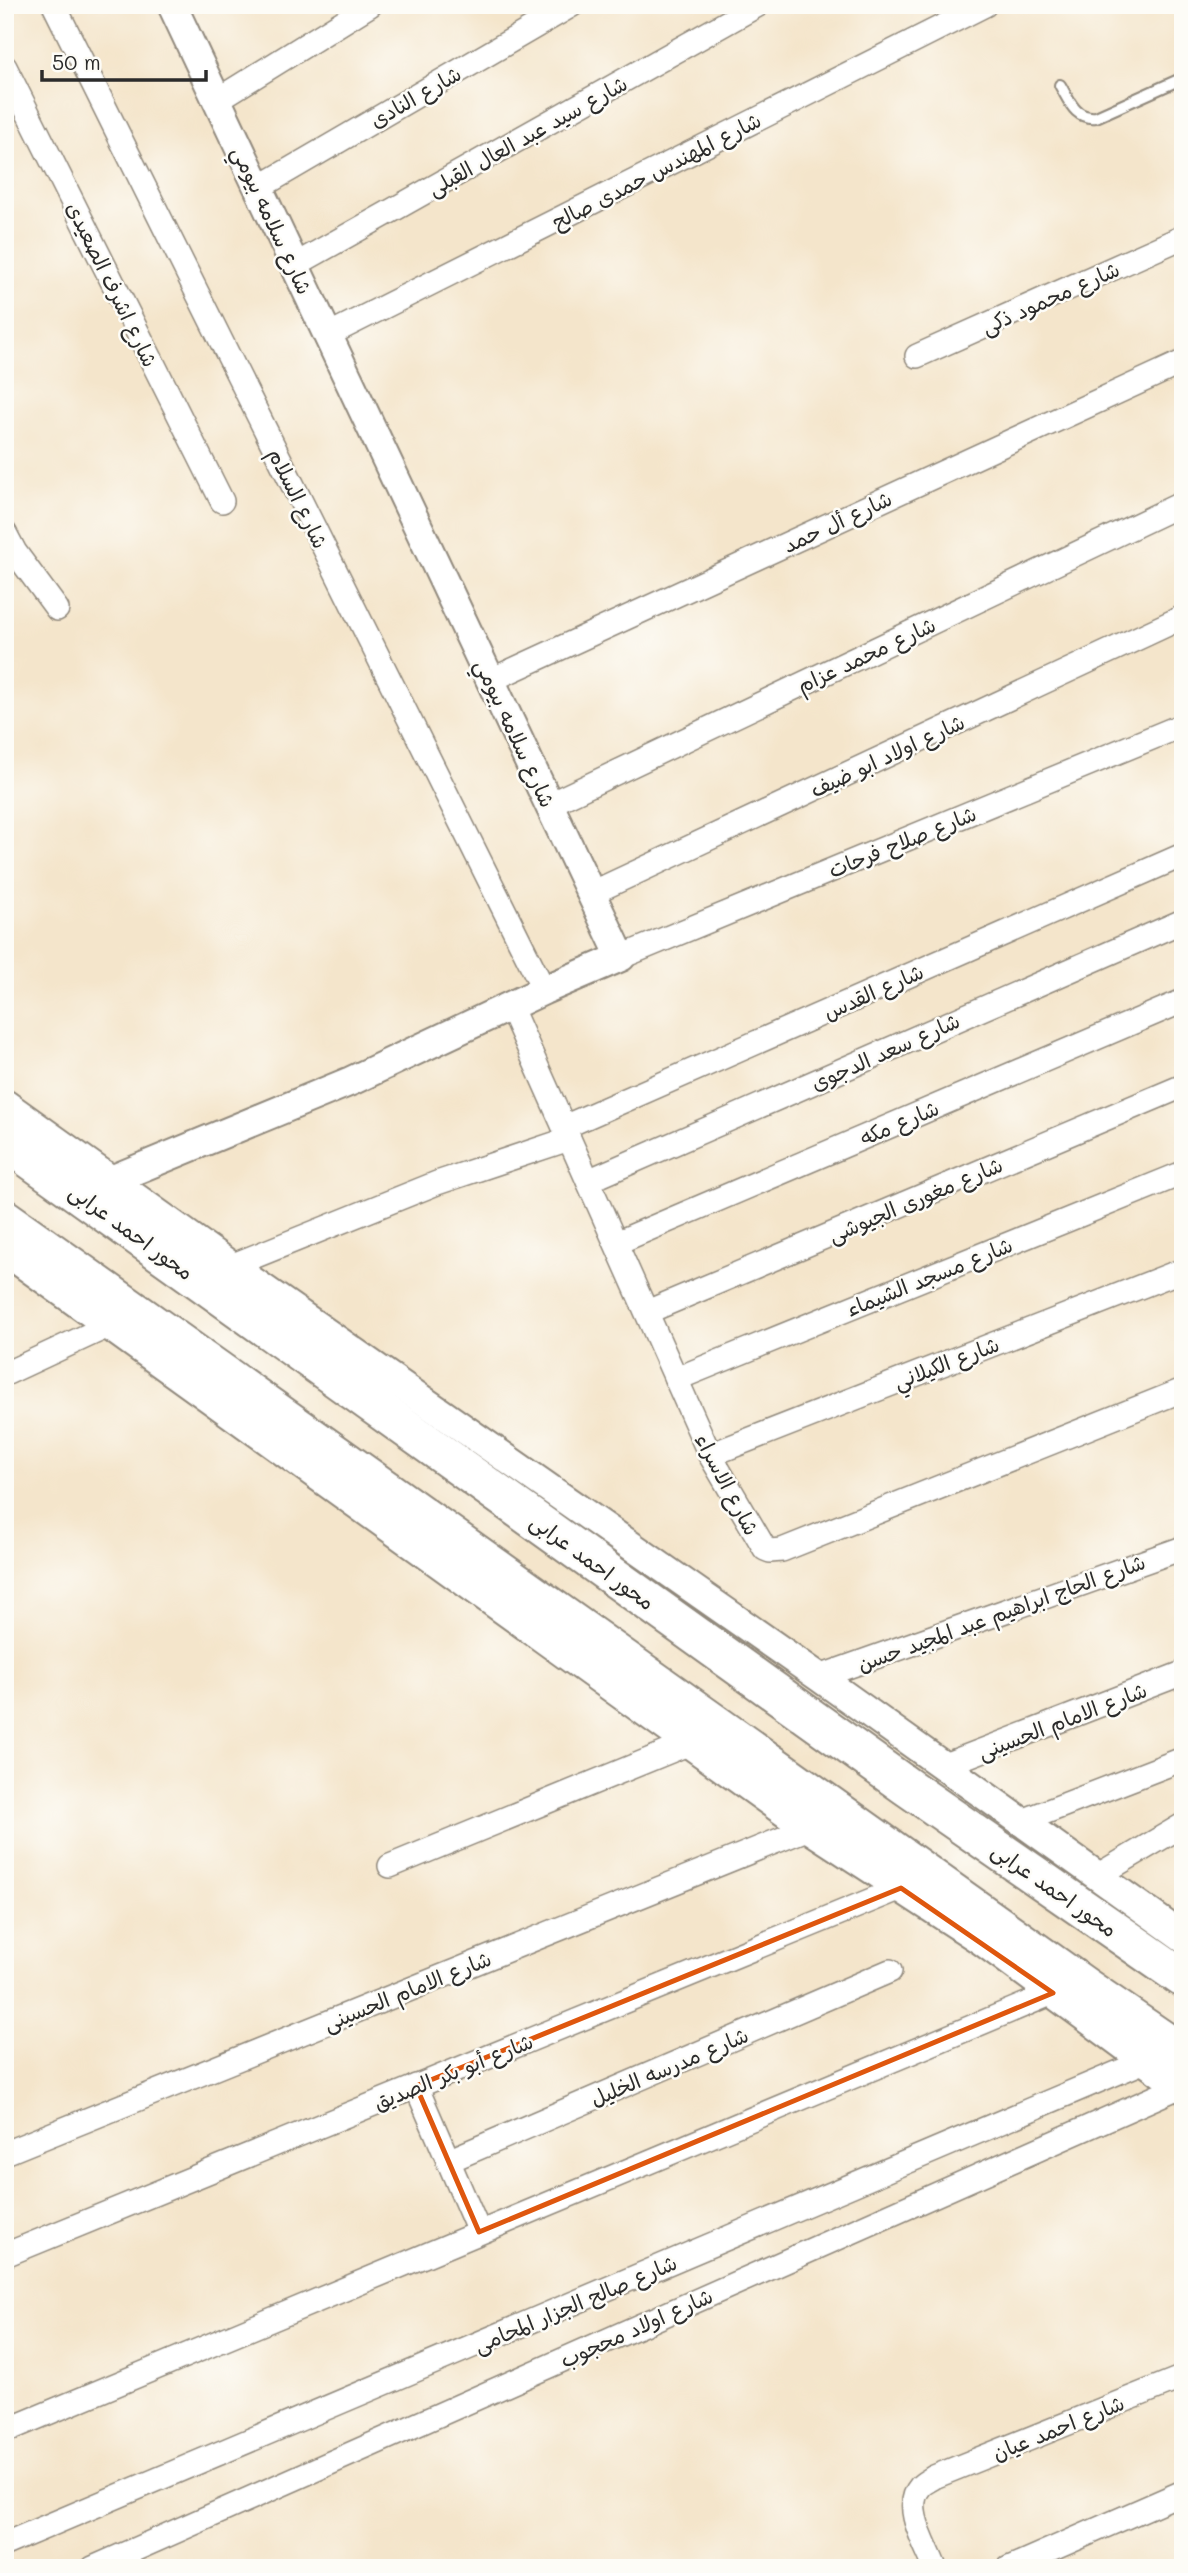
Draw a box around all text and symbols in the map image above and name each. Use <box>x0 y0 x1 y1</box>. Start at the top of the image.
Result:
scale bar <box>42 38 206 82</box>
text: 50 m <box>52 48 101 75</box>
street label: شارع النادى <box>364 59 467 136</box>
street label: شارع سيد عبد العال القبلى <box>422 69 633 204</box>
street label: شارع المهندس حمدى صالح <box>547 105 767 237</box>
street label: شارع سلامه بيومي <box>220 142 319 301</box>
street label: شارع اشرف الصعيدى <box>59 197 165 372</box>
street label: شارع محمود ذكى <box>977 254 1125 342</box>
street label: شارع السلام <box>260 443 335 554</box>
street label: شارع أل حمد <box>778 484 897 561</box>
street label: شارع محمد عزام <box>792 610 941 702</box>
street label: شارع سلامه بيومي <box>463 655 562 814</box>
street label: شارع اولاد ابو ضيف <box>805 707 970 805</box>
street label: شارع صلاح فرحات <box>824 799 981 886</box>
street label: شارع القدس <box>819 957 929 1028</box>
street label: شارع سعد الدجوى <box>806 1006 965 1099</box>
street label: شارع مكه <box>855 1093 944 1153</box>
street label: شارع مغورى الجيوشى <box>824 1150 1007 1251</box>
street label: محور احمد عرابى <box>63 1177 199 1287</box>
street label: شارع مسجد الشيماء <box>842 1230 1017 1325</box>
street label: شارع الكيلاني <box>889 1330 1005 1401</box>
street label: شارع الاسراء <box>687 1428 766 1541</box>
street label: محور احمد عرابى <box>524 1507 660 1617</box>
street label: شارع الحاج ابراهيم عبد المجيد حسن <box>853 1547 1150 1681</box>
street label: شارع الامام الحسينى <box>974 1675 1152 1768</box>
street label: محور احمد عرابى <box>986 1836 1123 1944</box>
street label: شارع الامام الحسينى <box>319 1944 497 2040</box>
street label: شارع مدرسه الخليل <box>586 2020 753 2114</box>
street label: شارع أبو بكر الصديق <box>369 2027 538 2118</box>
street label: شارع صالح الجزار المحامى <box>469 2248 682 2361</box>
street label: شارع اولاد محجوب <box>555 2281 718 2376</box>
street label: شارع احمد عيان <box>988 2388 1129 2469</box>

